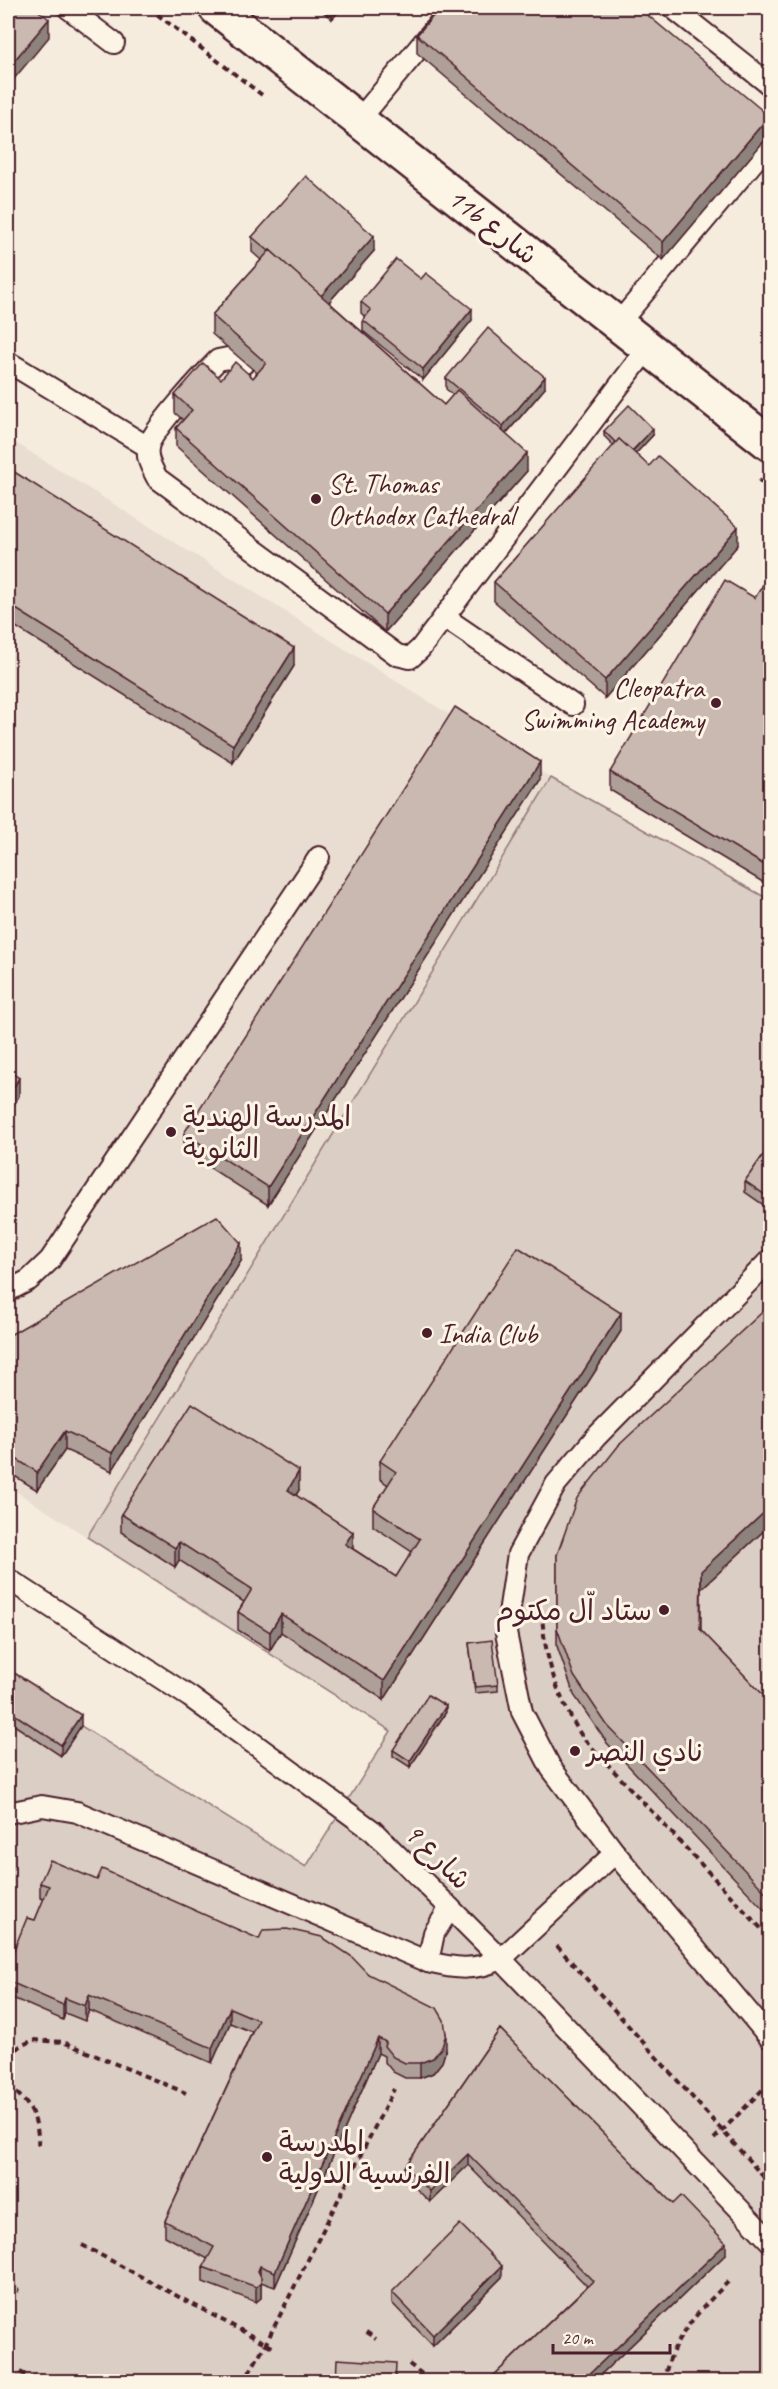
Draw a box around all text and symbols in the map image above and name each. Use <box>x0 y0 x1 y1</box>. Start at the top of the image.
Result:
street label: 11b شارع <box>440 180 545 274</box>
place label: St. Thomas Orthodox Cathedral <box>328 466 519 533</box>
marker: St. Thomas Orthodox Cathedral <box>309 492 323 506</box>
place label: Cleopatra Swimming Academy <box>521 670 706 737</box>
marker: Cleopatra Swimming Academy <box>709 696 723 710</box>
place label: المدرسة الهندية الثانوية <box>183 1099 351 1167</box>
marker: المدرسة الهندية الثانوية <box>164 1125 178 1139</box>
place label: India Club <box>439 1316 539 1351</box>
marker: India Club <box>420 1326 434 1340</box>
place label: ستاد اّل مكتوم <box>495 1590 652 1632</box>
marker: ستاد اّل مكتوم <box>657 1603 671 1617</box>
place label: نادي النصر <box>585 1734 703 1772</box>
marker: نادي النصر <box>568 1744 582 1758</box>
street label: شارع 9 <box>396 1815 479 1898</box>
place label: المدرسة الفرنسية الدولية <box>279 2124 450 2191</box>
marker: المدرسة الفرنسية الدولية <box>260 2150 274 2164</box>
scale bar <box>553 2317 670 2355</box>
text: 20 m <box>562 2327 595 2349</box>

